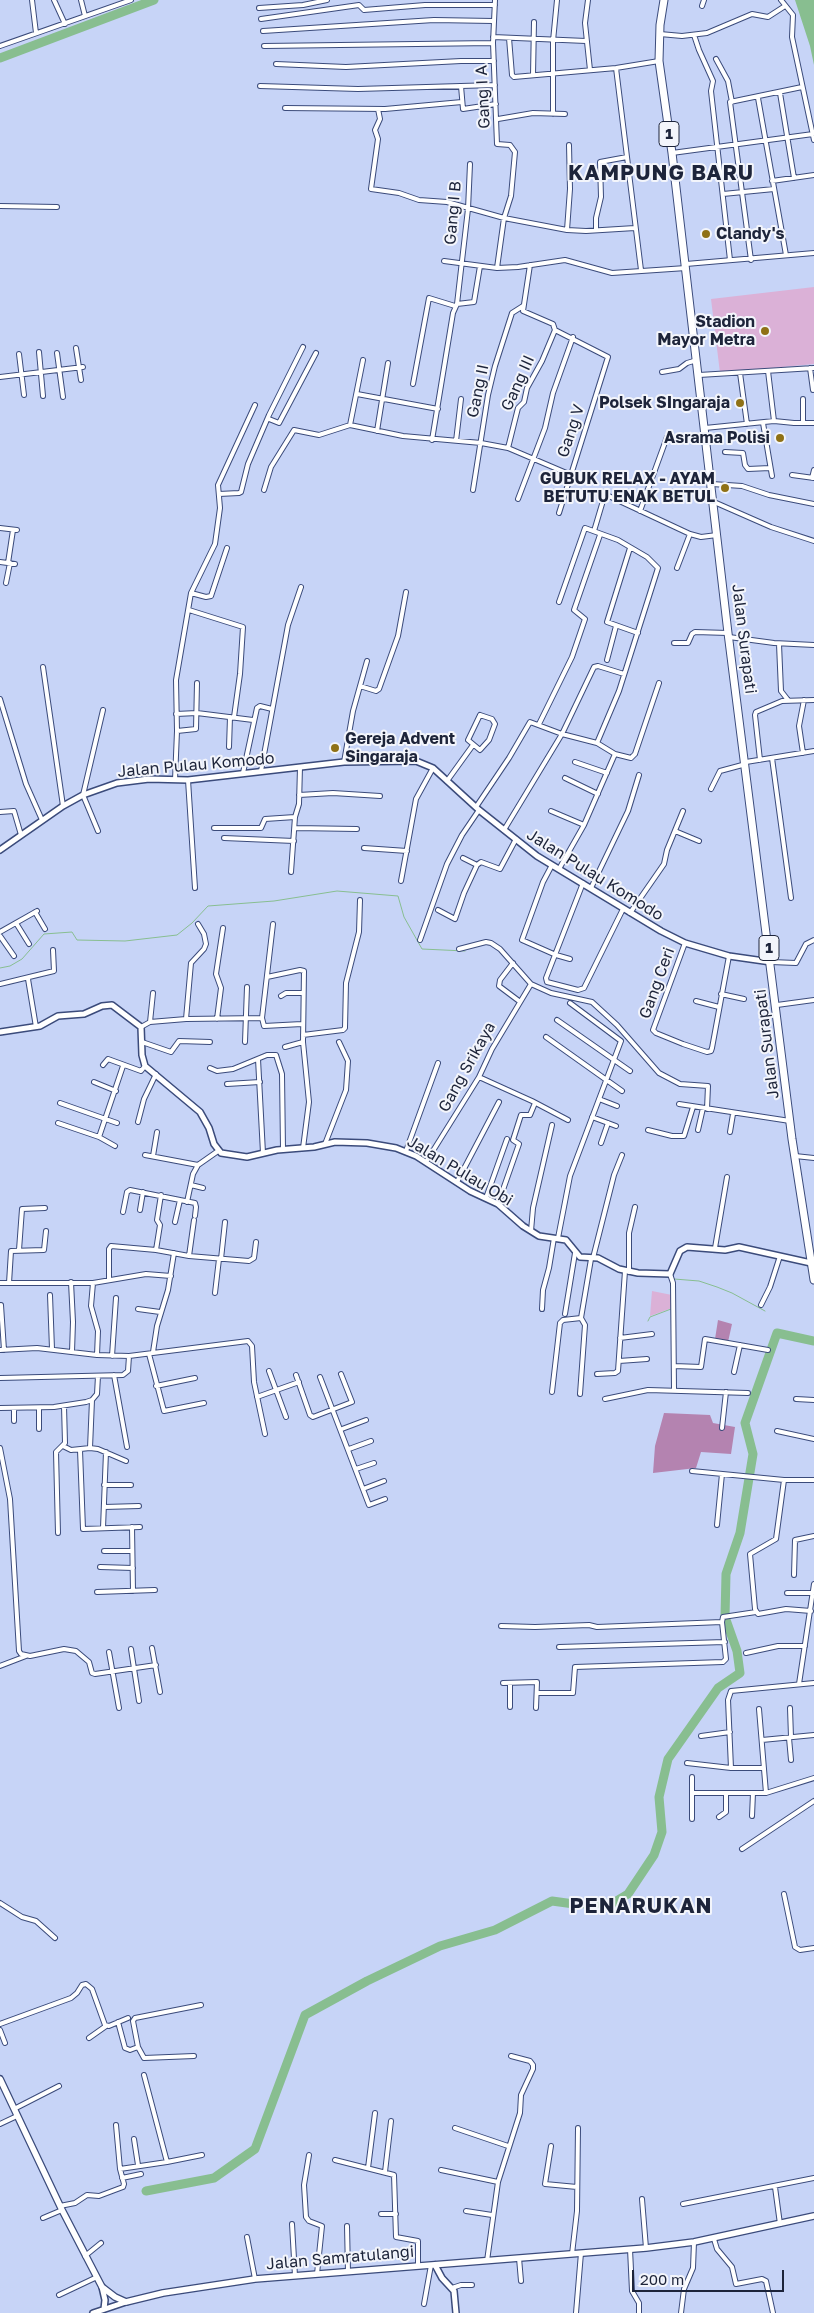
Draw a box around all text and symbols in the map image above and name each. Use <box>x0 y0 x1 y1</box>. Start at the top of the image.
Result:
street label: Gang I A <box>472 65 494 129</box>
road number: 1 <box>659 122 679 146</box>
district label: KAMPUNG BARU <box>566 160 756 186</box>
street label: Gang I B <box>441 180 465 246</box>
place label: Clandy's <box>716 224 784 244</box>
marker: Clandy's <box>700 228 712 240</box>
place label: Stadion Mayor Metra <box>657 312 755 350</box>
marker: Stadion Mayor Metra <box>759 325 771 337</box>
street label: Gang III <box>497 352 539 414</box>
street label: Gang II <box>463 363 493 419</box>
place label: Polsek SIngaraja <box>599 393 730 413</box>
marker: Polsek SIngaraja <box>734 397 746 409</box>
street label: Gang V <box>553 402 589 460</box>
place label: Asrama Polisi <box>664 428 770 448</box>
marker: Asrama Polisi <box>774 432 786 444</box>
place label: GUBUK RELAX - AYAM BETUTU ENAK BETUL <box>540 469 715 507</box>
marker: GUBUK RELAX - AYAM BETUTU ENAK BETUL <box>719 482 731 494</box>
street label: Jalan Surapati <box>728 583 760 695</box>
place label: Gereja Advent Singaraja <box>345 729 455 767</box>
marker: Gereja Advent Singaraja <box>329 742 341 754</box>
street label: Jalan Pulau Komodo <box>117 749 275 781</box>
street label: Jalan Pulau Komodo <box>523 825 667 925</box>
road number: 1 <box>759 936 779 960</box>
street label: Gang Ceri <box>635 945 679 1021</box>
street label: Jalan Surapati <box>751 988 783 1100</box>
street label: Gang Srikaya <box>434 1019 500 1115</box>
street label: Jalan Pulau Obi <box>404 1132 516 1210</box>
district label: PENARUKAN <box>568 1893 714 1919</box>
street label: Jalan Samratulangi <box>265 2242 415 2274</box>
scale bar <box>634 2260 786 2292</box>
text: 200 m <box>640 2270 684 2288</box>

